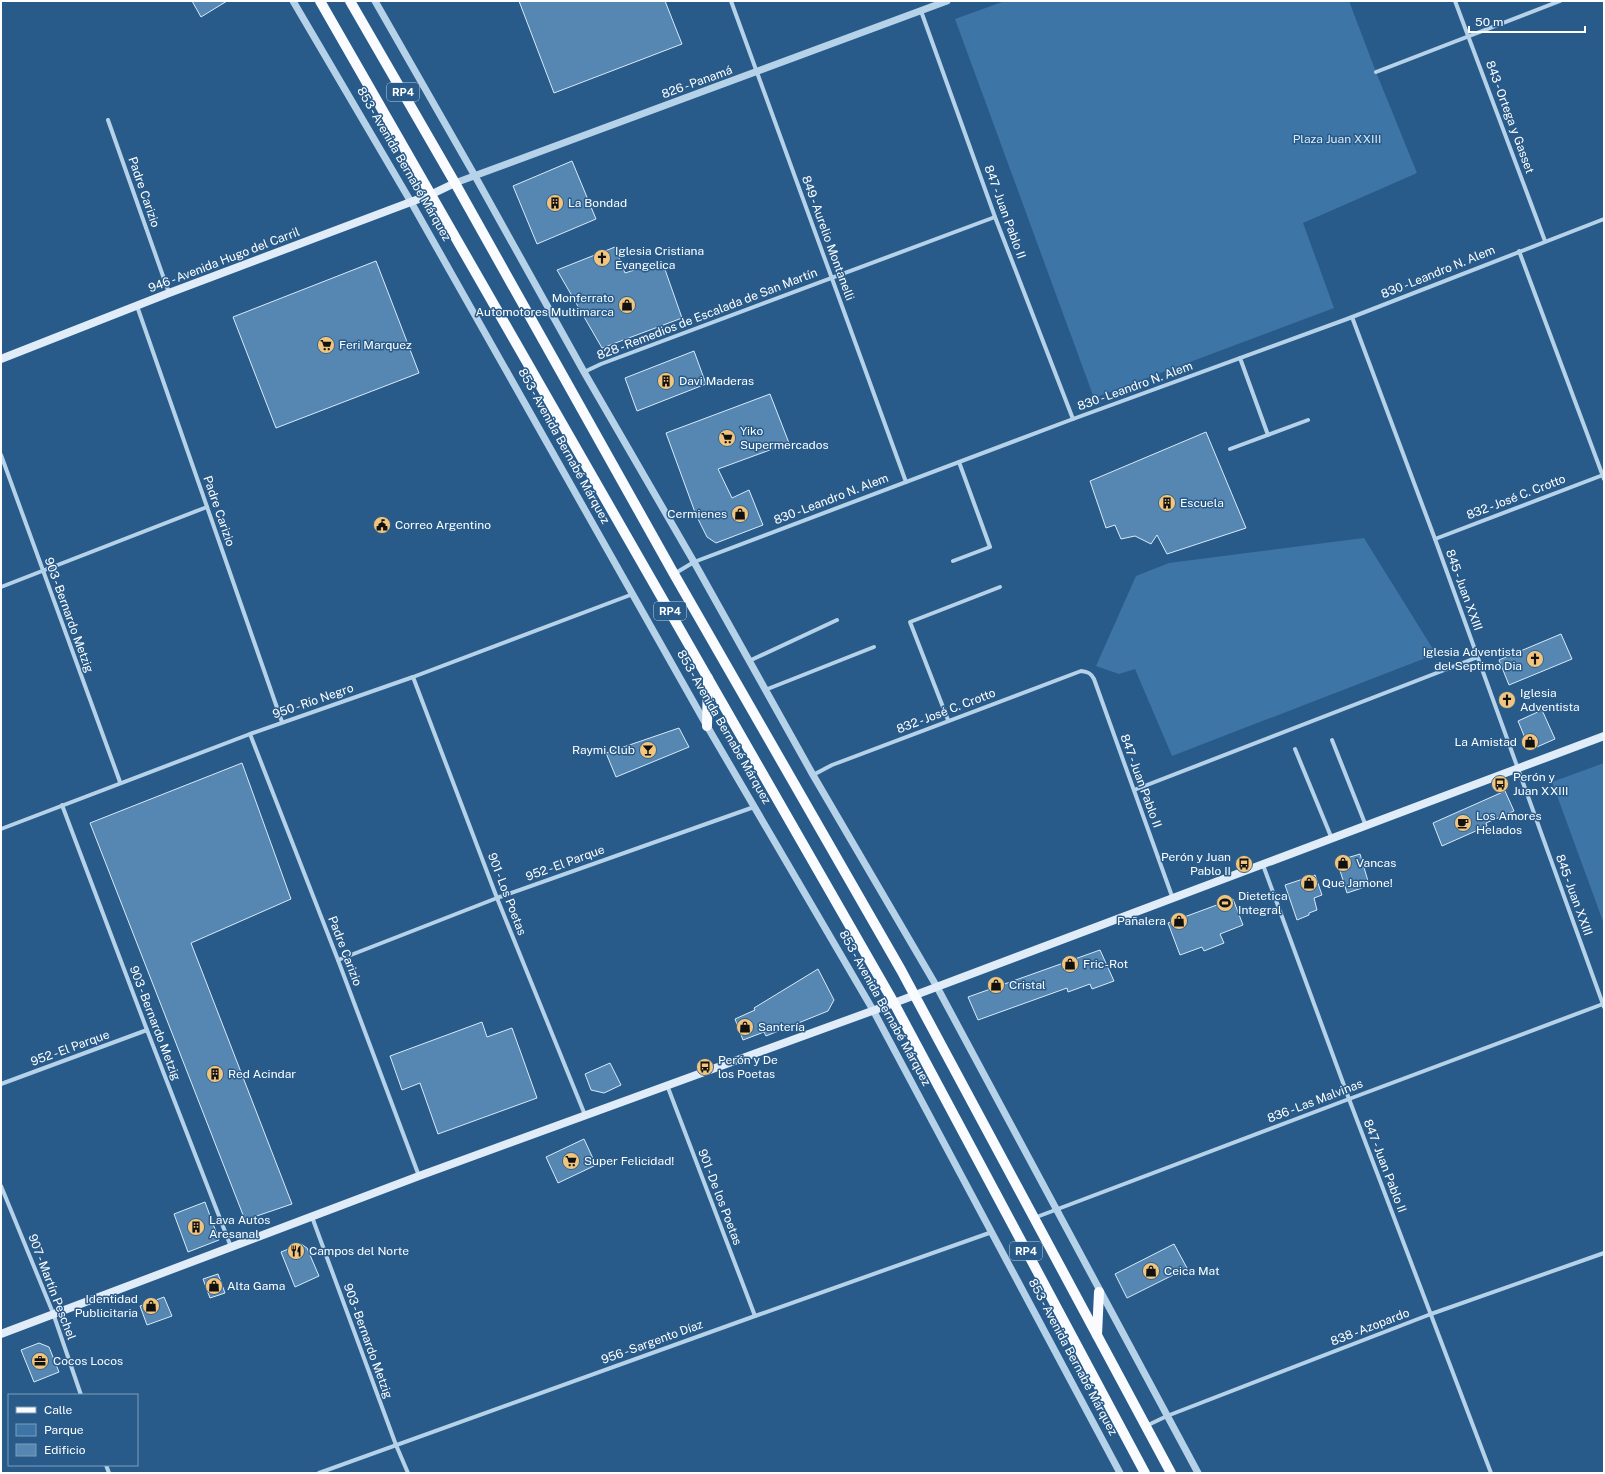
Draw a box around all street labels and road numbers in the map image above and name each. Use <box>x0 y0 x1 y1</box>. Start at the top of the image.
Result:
street label: 843 - Ortega y Gasset <box>1483 59 1537 176</box>
street label: 826 - Panamá <box>660 63 734 101</box>
road number: RP4 <box>387 83 419 101</box>
street label: 853 - Avenida Bernabé Márquez <box>354 85 454 244</box>
street label: Padre Carizio <box>125 155 163 229</box>
street label: 847 - Juan Pablo II <box>982 163 1028 261</box>
street label: 849 - Aurelio Montanelli <box>799 174 857 302</box>
street label: 946 - Avenida Hugo del Carril <box>146 224 302 295</box>
street label: 830 - Leandro N. Alem <box>1379 243 1497 301</box>
street label: 828 - Remedios de Escalada de San Martín <box>595 265 819 363</box>
street label: 830 - Leandro N. Alem <box>1075 359 1195 413</box>
street label: 853 - Avenida Bernabé Márquez <box>515 366 613 526</box>
street label: 830 - Leandro N. Alem <box>772 471 890 527</box>
street label: 832 - José C. Crotto <box>1464 472 1568 522</box>
street label: Padre Carizio <box>200 474 238 548</box>
street label: 845 - Juan XXIII <box>1443 548 1485 632</box>
street label: 903 - Bernardo Metzig <box>42 555 96 675</box>
road number: RP4 <box>654 602 686 620</box>
street label: 853 - Avenida Bernabé Márquez <box>674 648 774 807</box>
street label: 950 - Río Negro <box>271 681 356 721</box>
street label: 832 - José C. Crotto <box>894 686 998 736</box>
street label: 847 - Juan Pablo II <box>1118 732 1164 830</box>
street label: 952 - El Parque <box>524 842 607 884</box>
street label: 901 - Los Poetas <box>485 851 529 937</box>
street label: 845 - Juan XXIII <box>1553 853 1595 937</box>
street label: Padre Carizio <box>325 914 365 988</box>
street label: 853 - Avenida Bernabé Márquez <box>836 928 934 1088</box>
street label: 903 - Bernardo Metzig <box>127 964 183 1082</box>
street label: 952 - El Parque <box>29 1027 112 1069</box>
street label: 836 - Las Malvinas <box>1265 1076 1365 1126</box>
street label: 847 - Juan Pablo II <box>1361 1117 1409 1215</box>
street label: 901 - De los Poetas <box>695 1147 745 1247</box>
street label: 907 - Martín Peschel <box>25 1232 79 1342</box>
road number: RP4 <box>1010 1242 1042 1260</box>
street label: 853 - Avenida Bernabé Márquez <box>1026 1276 1120 1438</box>
street label: 903 - Bernardo Metzig <box>341 1281 395 1401</box>
street label: 838 - Azopardo <box>1329 1305 1412 1348</box>
street label: 956 - Sargento Díaz <box>599 1317 705 1367</box>

